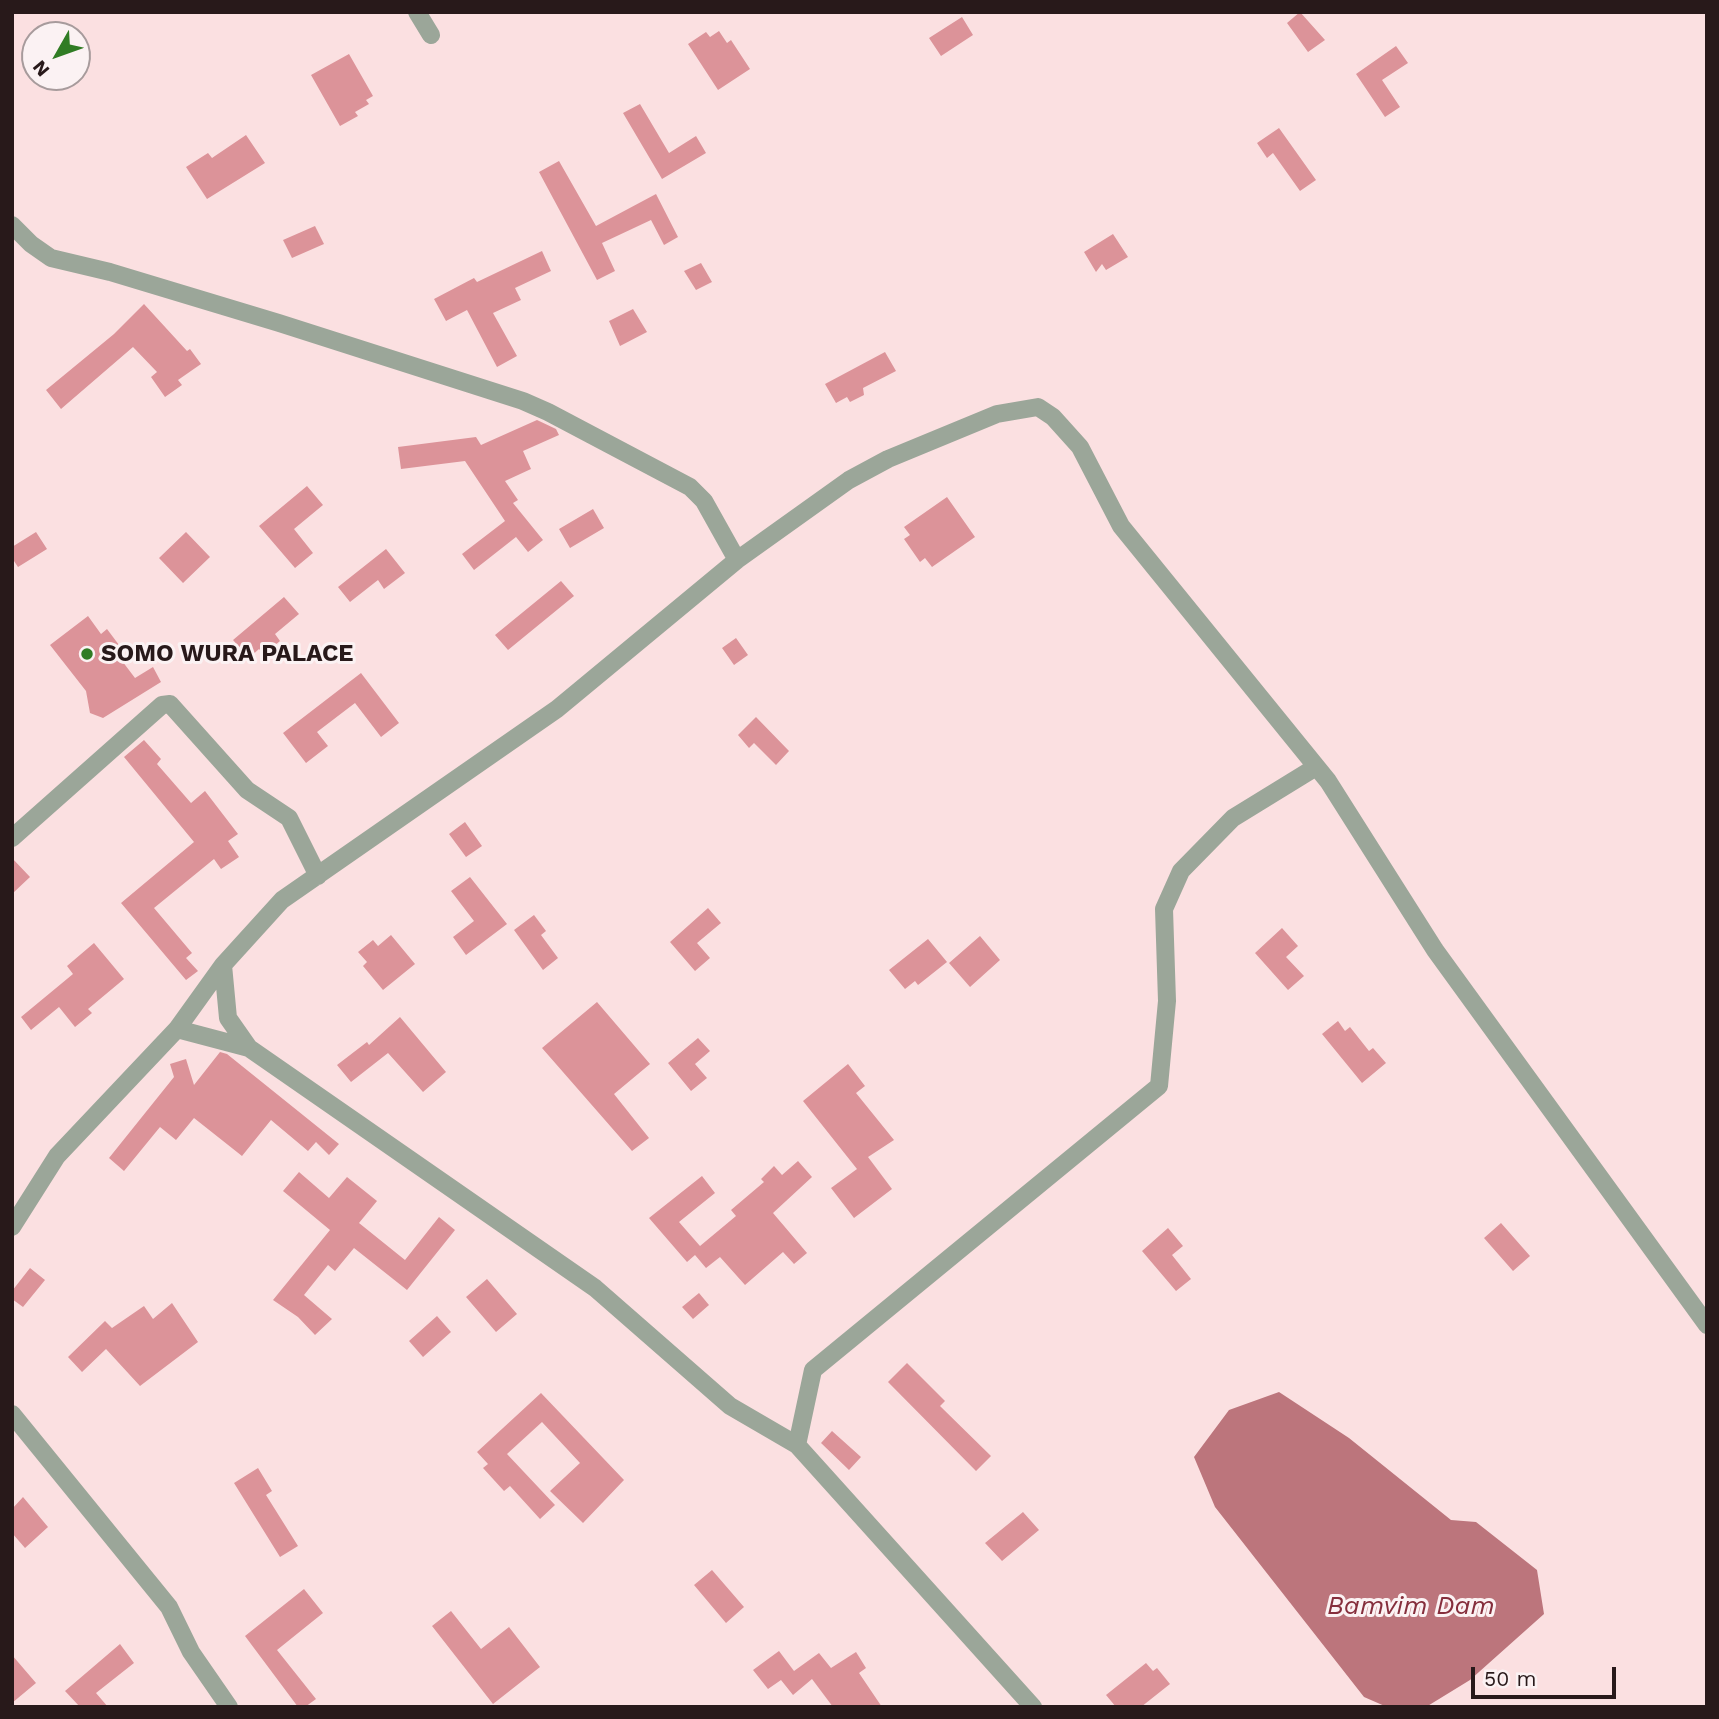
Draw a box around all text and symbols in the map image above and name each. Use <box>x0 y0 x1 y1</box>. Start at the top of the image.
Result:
north arrow <box>21 21 91 91</box>
text: N <box>28 56 54 81</box>
place label: SOMO WURA PALACE <box>101 640 353 668</box>
marker: SOMO WURA PALACE <box>79 646 95 662</box>
water label: Bamvim Dam <box>1327 1590 1495 1622</box>
scale bar <box>1474 1652 1619 1696</box>
text: 50 m <box>1484 1666 1536 1691</box>

